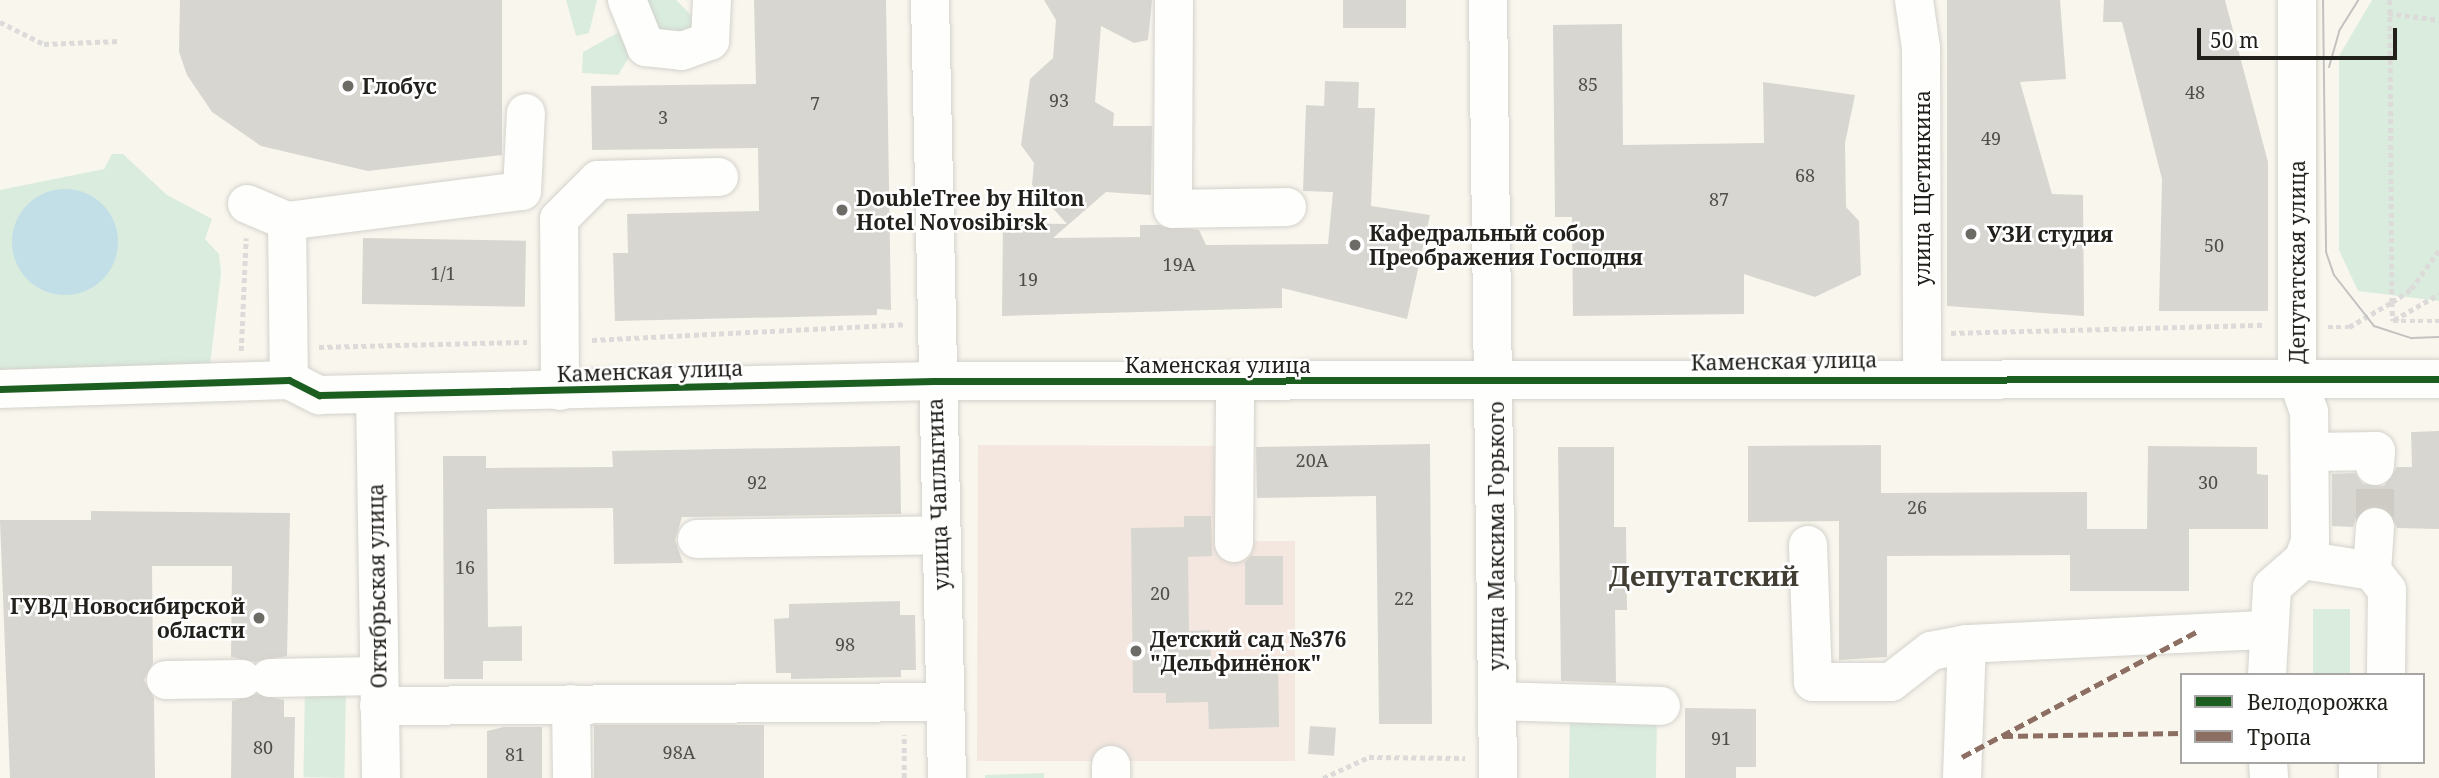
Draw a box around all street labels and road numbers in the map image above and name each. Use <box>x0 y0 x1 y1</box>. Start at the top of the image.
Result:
street label: улица Щетинкина <box>1909 90 1935 286</box>
street label: Депутатская улица <box>2284 160 2310 364</box>
street label: Каменская улица <box>1691 347 1877 375</box>
street label: Каменская улица <box>1125 352 1311 378</box>
street label: Каменская улица <box>556 355 744 387</box>
street label: улица Чаплыгина <box>922 397 954 591</box>
street label: улица Максима Горького <box>1483 401 1509 671</box>
street label: Октябрьская улица <box>363 483 391 689</box>

